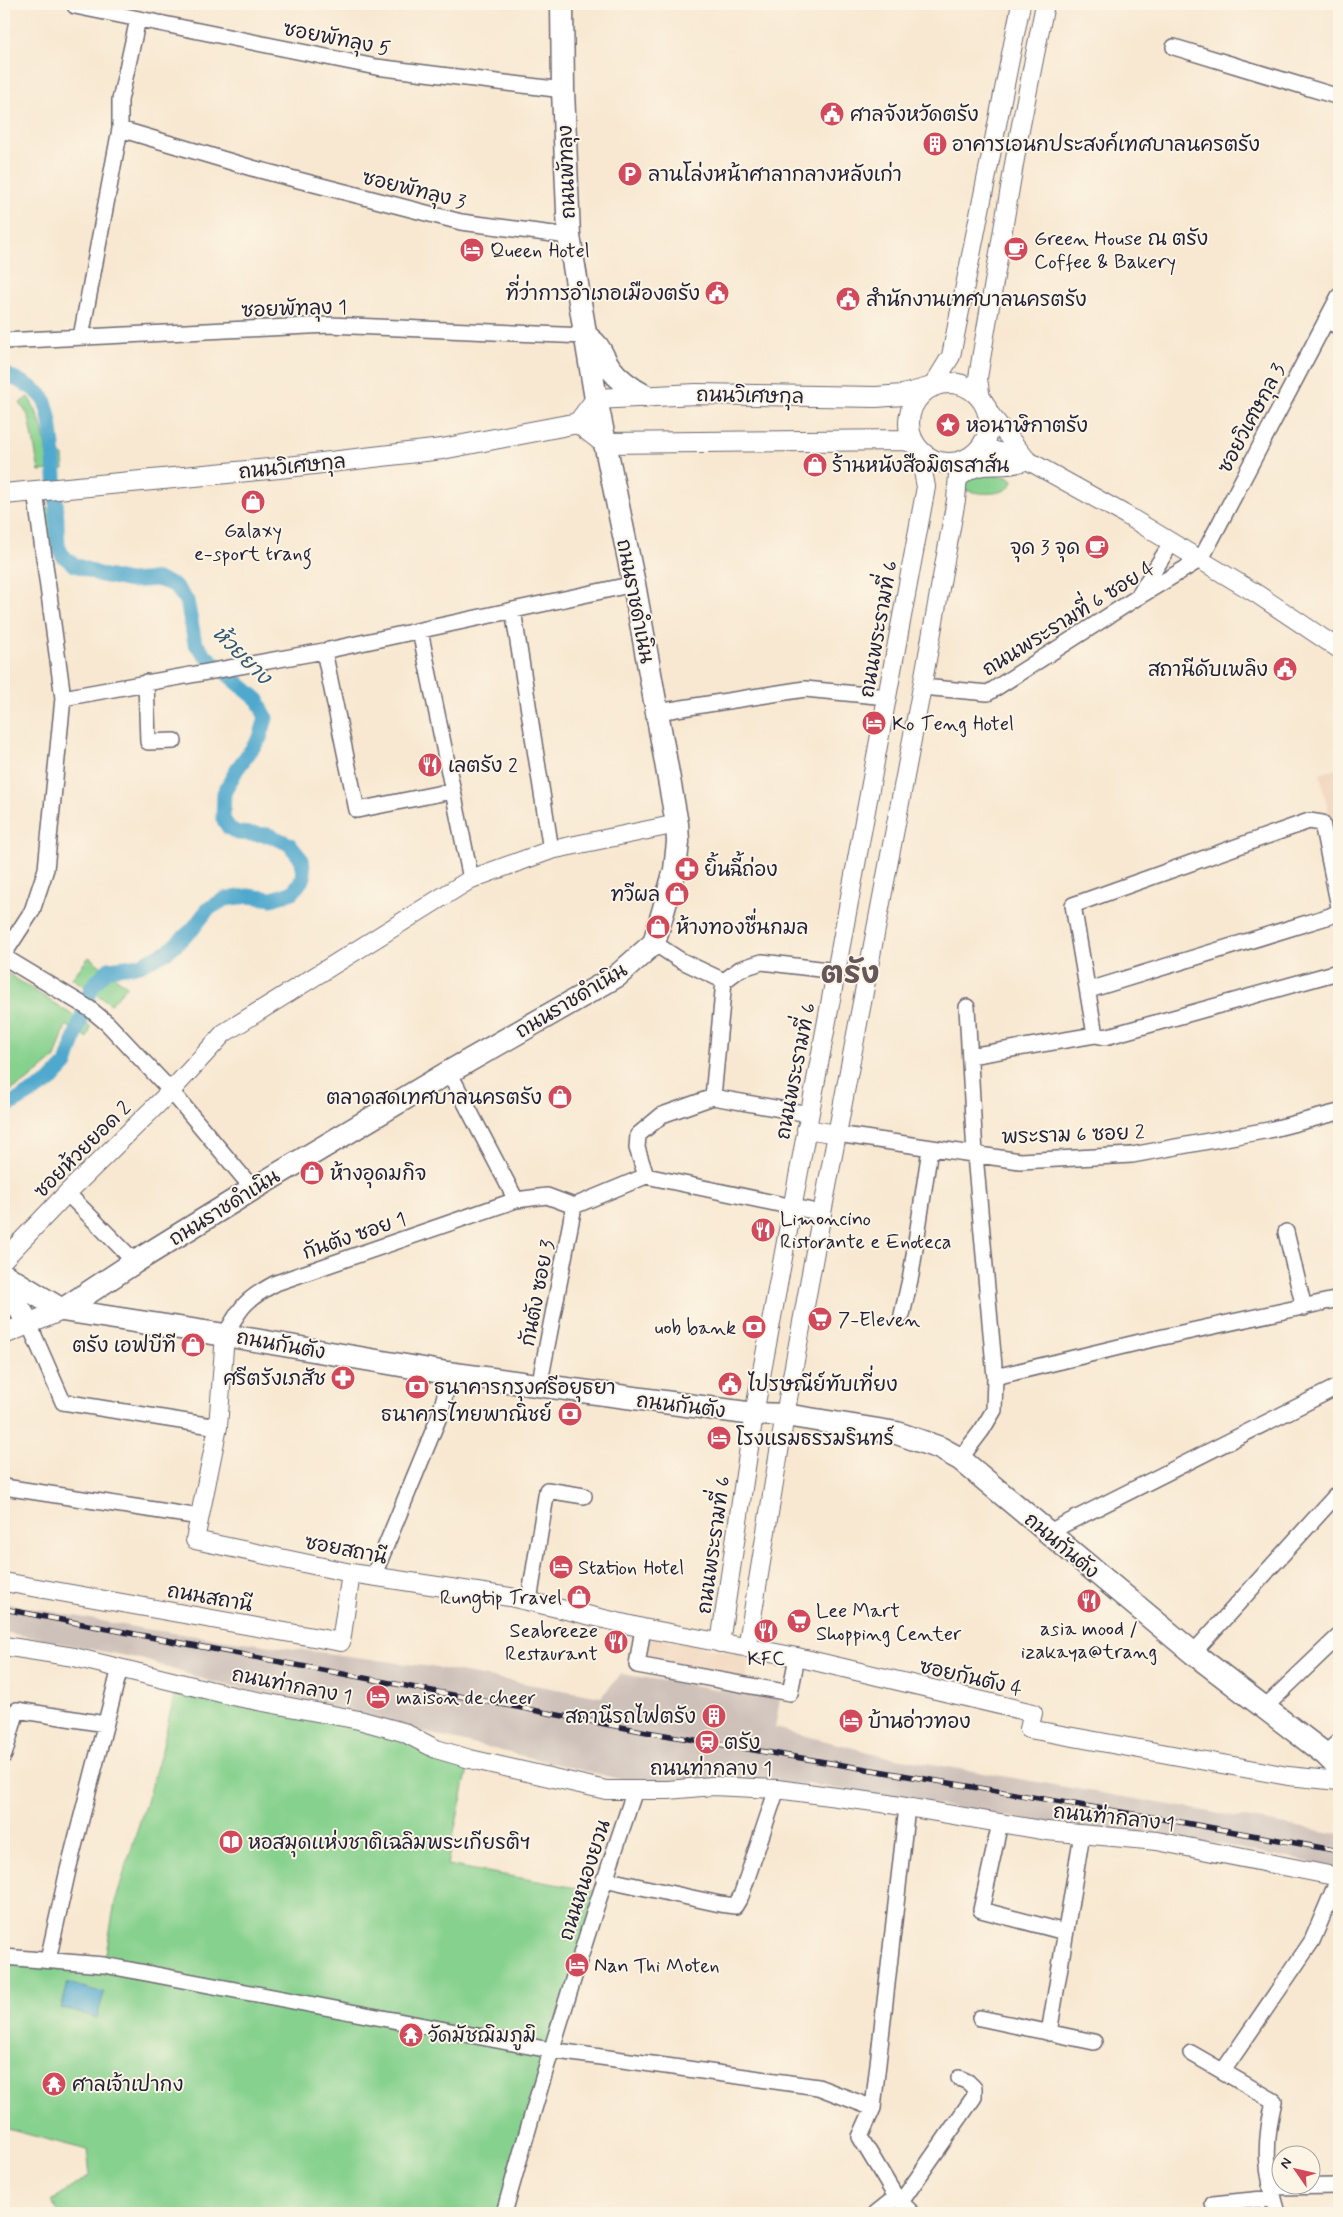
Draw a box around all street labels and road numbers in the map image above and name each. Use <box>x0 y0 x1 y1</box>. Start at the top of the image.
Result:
street label: ซอยพัทลุง 5 <box>281 16 393 64</box>
street label: ถนนพัทลุง <box>552 125 584 219</box>
street label: ซอยพัทลุง 3 <box>359 165 468 217</box>
street label: ซอยพัทลุง 1 <box>241 294 347 326</box>
street label: ซอยวิเศษกุล 3 <box>1212 359 1293 479</box>
street label: ถนนวิเศษกุล <box>696 382 804 412</box>
street label: ถนนวิเศษกุล <box>237 448 347 488</box>
street label: ถนนราชดำเนิน <box>609 537 661 666</box>
street label: ถนนพระรามที่ 6 ซอย 4 <box>974 549 1160 683</box>
street label: ถนนพระรามที่ 6 <box>847 557 905 700</box>
street label: ถนนราชดำเนิน <box>510 956 633 1045</box>
street label: ถนนพระรามที่ 6 <box>763 999 823 1142</box>
street label: ซอยห้วยยอด 2 <box>28 1095 138 1205</box>
street label: พระราม 6 ซอย 2 <box>1001 1120 1145 1151</box>
street label: ถนนราชดำเนิน <box>164 1162 286 1253</box>
street label: กันตัง ซอย 1 <box>299 1206 410 1267</box>
street label: กันตัง ซอย 3 <box>515 1238 562 1349</box>
street label: ถนนกันตัง <box>234 1324 327 1367</box>
street label: ถนนกันตัง <box>635 1388 727 1425</box>
street label: ถนนพระรามที่ 6 <box>685 1474 738 1616</box>
street label: ถนนกันตัง <box>1018 1507 1104 1585</box>
street label: ซอยสถานี <box>302 1529 389 1572</box>
street label: ถนนสถานี <box>165 1578 255 1619</box>
street label: ซอยกันตัง 4 <box>916 1653 1025 1704</box>
street label: ถนนท่ากลาง 1 <box>229 1661 354 1711</box>
street label: ถนนท่ากลาง 1 <box>650 1755 772 1783</box>
street label: ถนนท่ากลาง 1 <box>1052 1798 1176 1838</box>
street label: ถนนหนองยวน <box>553 1817 618 1944</box>

